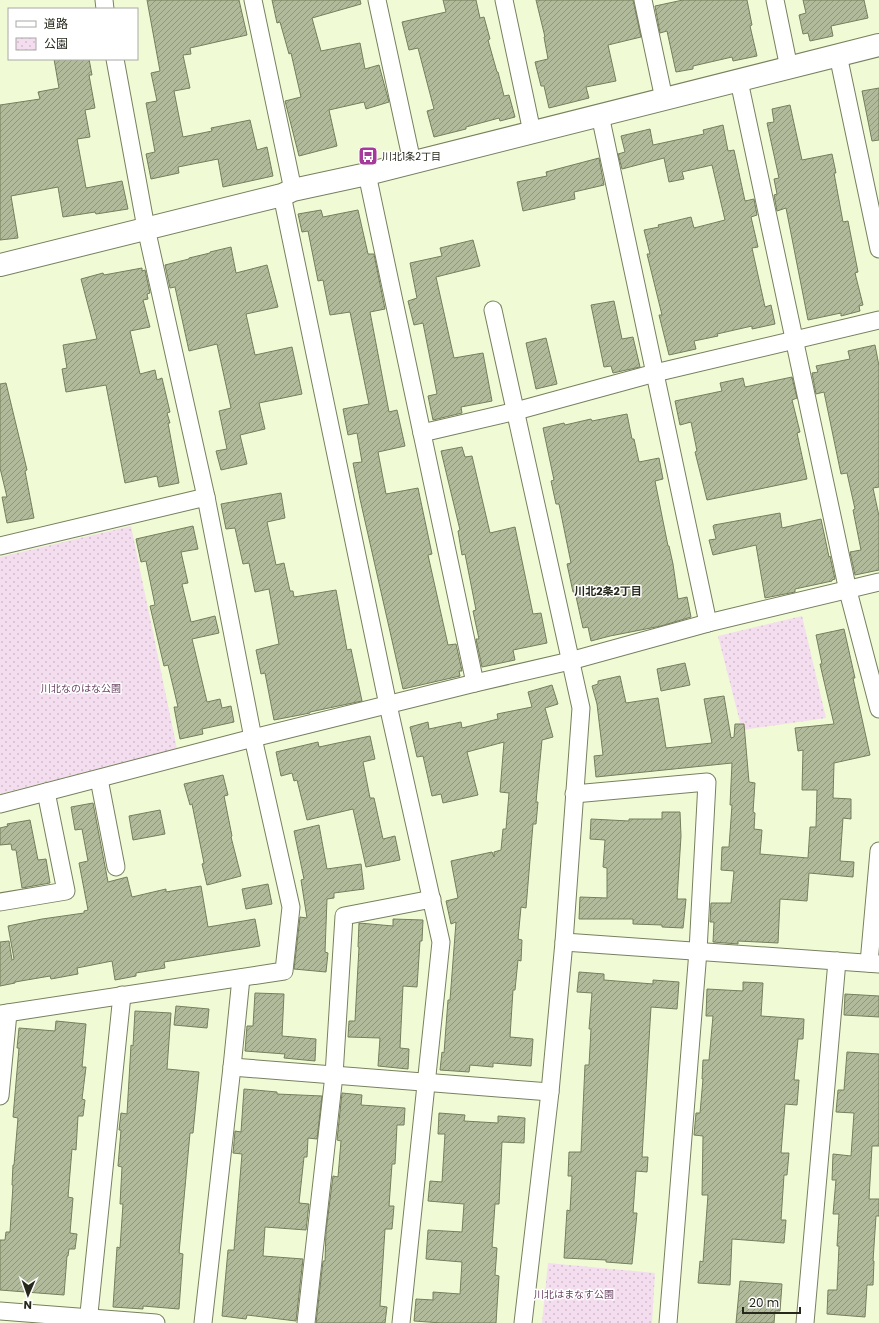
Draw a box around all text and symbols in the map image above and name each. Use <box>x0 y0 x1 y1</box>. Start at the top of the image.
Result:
legend <box>8 8 138 60</box>
text: 道路 <box>44 15 68 32</box>
text: 公園 <box>44 35 68 52</box>
bus stop icon: 川北1条2丁目 <box>357 145 379 167</box>
place label: 川北1条2丁目 <box>382 149 441 164</box>
district label: 川北2条2丁目 <box>574 583 642 599</box>
park label: 川北なのはな公園 <box>41 681 121 696</box>
north arrow <box>8 1275 48 1315</box>
park label: 川北はまなす公園 <box>534 1287 614 1302</box>
scale bar <box>743 1289 800 1315</box>
text: 20 m <box>749 1294 779 1311</box>
text: N <box>23 1297 32 1313</box>

